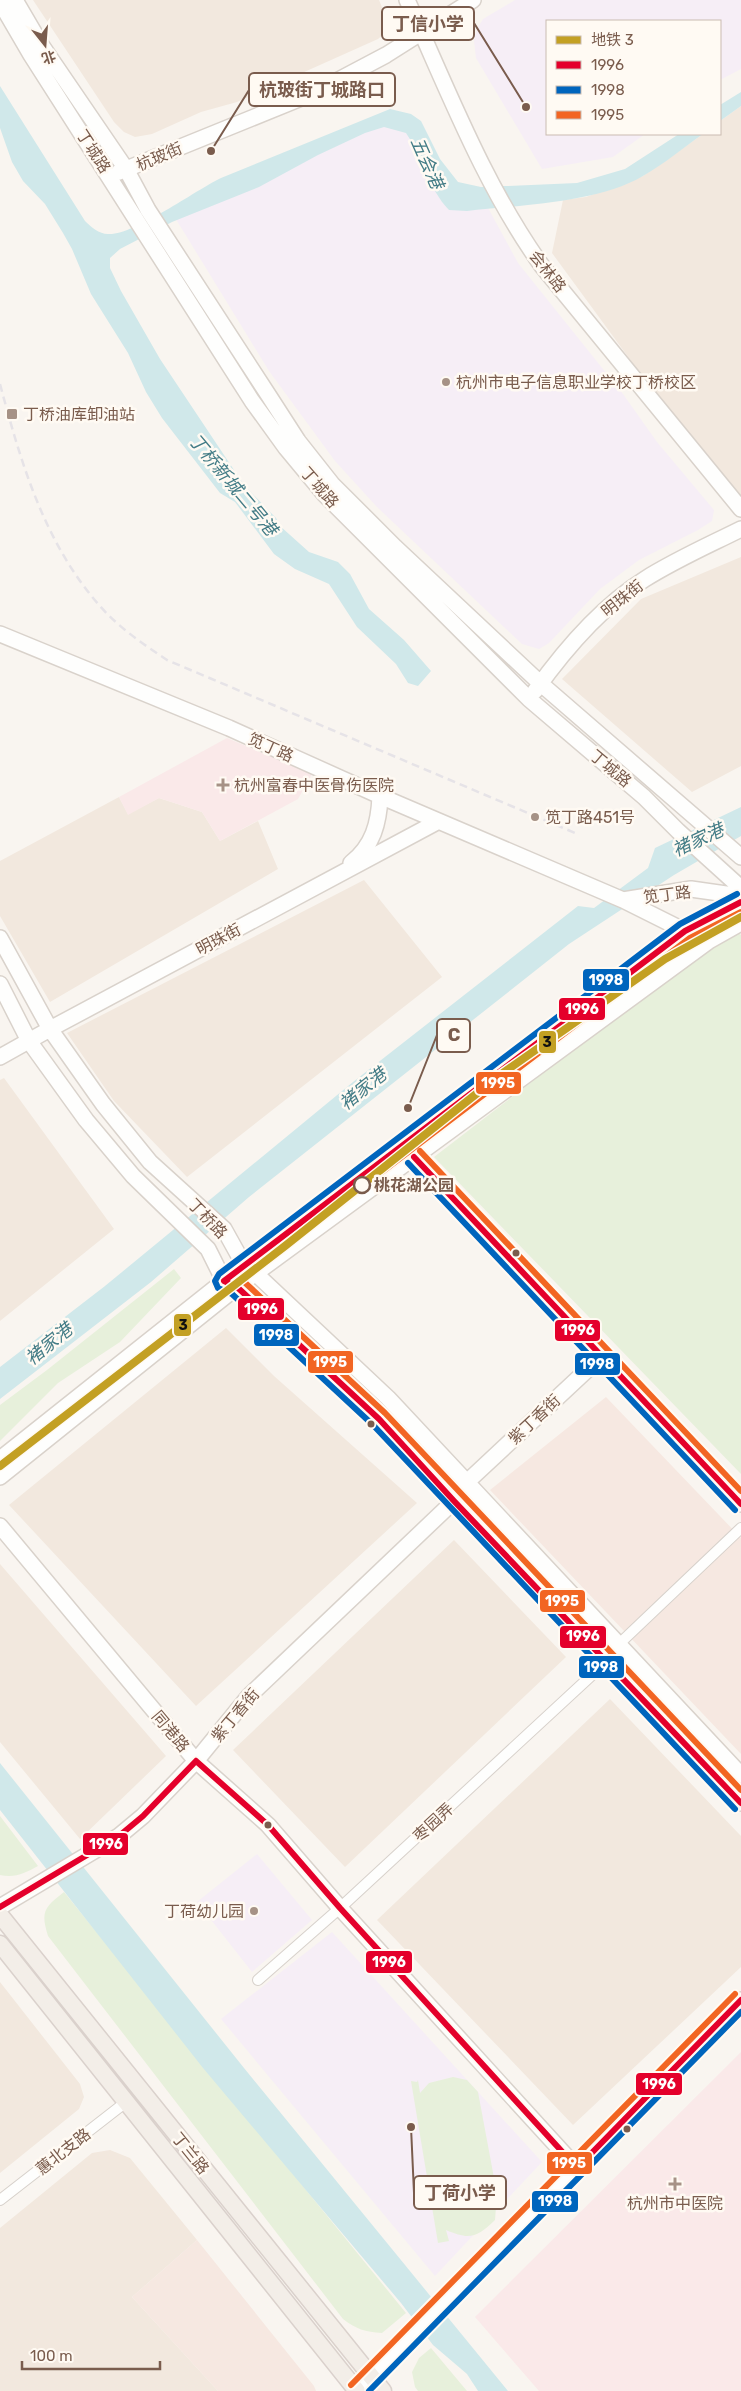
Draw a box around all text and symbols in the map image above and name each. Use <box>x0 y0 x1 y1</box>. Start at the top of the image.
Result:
callout: 丁信小学 <box>382 7 474 40</box>
text: 丁信小学 <box>392 13 464 35</box>
north arrow <box>20 20 70 70</box>
legend <box>546 20 721 135</box>
text: 地铁 3 <box>591 31 634 49</box>
text: 北 <box>39 47 58 67</box>
text: 1996 <box>591 56 624 74</box>
callout: 杭玻街丁城路口 <box>249 73 395 106</box>
text: 杭玻街丁城路口 <box>259 79 385 101</box>
text: 1998 <box>591 81 625 99</box>
text: 1995 <box>591 106 624 124</box>
street label: 丁城路 <box>73 126 115 177</box>
water label: 五会港 <box>406 134 449 195</box>
street label: 杭玻街 <box>133 138 185 175</box>
street label: 会林路 <box>525 247 570 296</box>
place label: 杭州市电子信息职业学校丁桥校区 <box>456 373 696 392</box>
marker: 杭州市电子信息职业学校丁桥校区 <box>440 376 452 388</box>
place label: 丁桥油库卸油站 <box>23 405 135 424</box>
marker: 丁桥油库卸油站 <box>5 407 19 421</box>
water label: 丁桥新城二号港 <box>184 430 284 543</box>
street label: 丁城路 <box>297 463 343 512</box>
street label: 明珠街 <box>598 576 647 621</box>
street label: 笕丁路 <box>245 729 297 766</box>
street label: 丁城路 <box>586 746 635 791</box>
place label: 杭州富春中医骨伤医院 <box>234 776 394 795</box>
marker: 杭州富春中医骨伤医院 <box>216 778 230 792</box>
place label: 笕丁路451号 <box>545 808 635 827</box>
marker: 笕丁路451号 <box>529 811 541 823</box>
water label: 褚家港 <box>669 817 730 861</box>
street label: 笕丁路 <box>642 882 692 907</box>
street label: 明珠街 <box>193 920 244 959</box>
line badge: 1998 <box>582 968 630 992</box>
text: 1998 <box>589 972 623 989</box>
line badge: 1996 <box>558 997 606 1021</box>
text: 1996 <box>565 1001 599 1018</box>
callout: C <box>437 1019 470 1052</box>
text: C <box>448 1024 461 1046</box>
line badge: 3 <box>538 1030 557 1054</box>
text: 3 <box>542 1034 552 1051</box>
water label: 褚家港 <box>335 1062 393 1115</box>
line badge: 1995 <box>475 1071 522 1095</box>
text: 1995 <box>481 1075 515 1092</box>
marker: 桃花湖公园 <box>353 1176 371 1194</box>
place label: 桃花湖公园 <box>374 1176 454 1195</box>
street label: 丁桥路 <box>184 1194 231 1242</box>
unlabelled marker <box>511 1248 521 1258</box>
line badge: 1996 <box>237 1297 285 1321</box>
text: 1996 <box>244 1301 278 1318</box>
line badge: 3 <box>173 1313 192 1337</box>
water label: 褚家港 <box>21 1317 79 1370</box>
text: 3 <box>178 1317 188 1334</box>
line badge: 1996 <box>554 1319 601 1342</box>
text: 1996 <box>561 1322 595 1339</box>
line badge: 1998 <box>253 1323 300 1347</box>
text: 1998 <box>259 1327 293 1344</box>
line badge: 1995 <box>307 1350 354 1374</box>
line badge: 1998 <box>574 1352 621 1376</box>
text: 1995 <box>313 1354 347 1371</box>
text: 1998 <box>580 1356 614 1373</box>
street label: 紫丁香街 <box>504 1391 564 1448</box>
unlabelled marker <box>366 1419 376 1429</box>
line badge: 1995 <box>539 1589 586 1613</box>
text: 1995 <box>545 1593 579 1610</box>
line badge: 1996 <box>559 1625 607 1649</box>
text: 1996 <box>566 1628 600 1645</box>
line badge: 1998 <box>578 1655 625 1679</box>
text: 1998 <box>584 1659 618 1676</box>
street label: 紫丁香街 <box>208 1685 263 1746</box>
street label: 同港路 <box>148 1707 193 1756</box>
street label: 枣园弄 <box>409 1799 457 1846</box>
unlabelled marker <box>263 1820 273 1830</box>
line badge: 1996 <box>82 1832 129 1856</box>
text: 1996 <box>89 1836 123 1853</box>
place label: 丁荷幼儿园 <box>164 1902 244 1921</box>
marker: 丁荷幼儿园 <box>248 1905 260 1917</box>
line badge: 1996 <box>365 1950 413 1974</box>
text: 1996 <box>372 1954 406 1971</box>
line badge: 1996 <box>635 2072 683 2096</box>
text: 1996 <box>642 2076 676 2093</box>
street label: 蕙北支路 <box>32 2124 94 2179</box>
unlabelled marker <box>622 2124 632 2134</box>
street label: 丁兰路 <box>168 2129 213 2178</box>
line badge: 1995 <box>546 2151 593 2175</box>
text: 1995 <box>552 2155 586 2172</box>
callout: 丁荷小学 <box>414 2176 506 2209</box>
marker: 杭州市中医院 <box>668 2177 682 2191</box>
text: 丁荷小学 <box>424 2182 496 2204</box>
line badge: 1998 <box>531 2190 579 2213</box>
text: 1998 <box>538 2193 572 2210</box>
place label: 杭州市中医院 <box>627 2194 723 2213</box>
scale bar <box>22 2338 160 2370</box>
text: 100 m <box>30 2347 72 2365</box>

